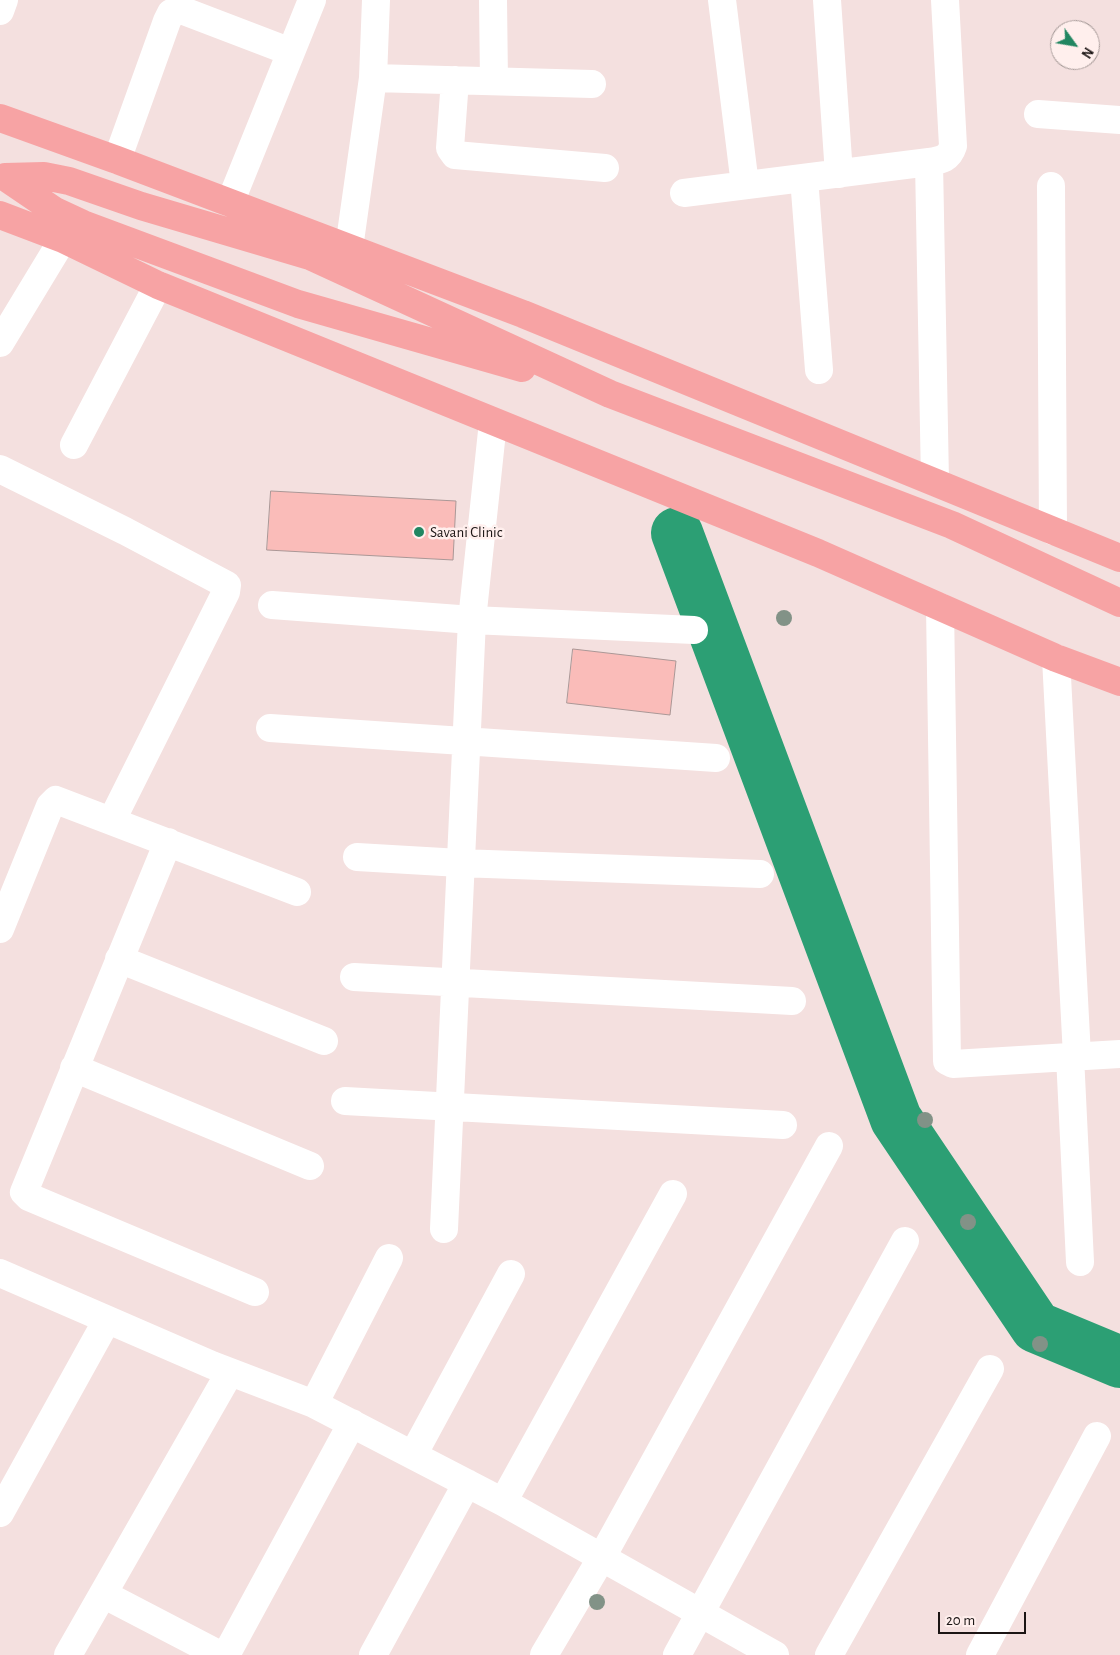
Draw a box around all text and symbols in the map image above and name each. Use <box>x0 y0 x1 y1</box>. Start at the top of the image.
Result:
north arrow <box>1050 20 1100 70</box>
text: N <box>1078 45 1095 60</box>
place label: Savani Clinic <box>430 523 503 541</box>
marker: Savani Clinic <box>412 525 426 539</box>
scale bar <box>940 1602 1028 1634</box>
text: 20 m <box>946 1613 975 1628</box>

